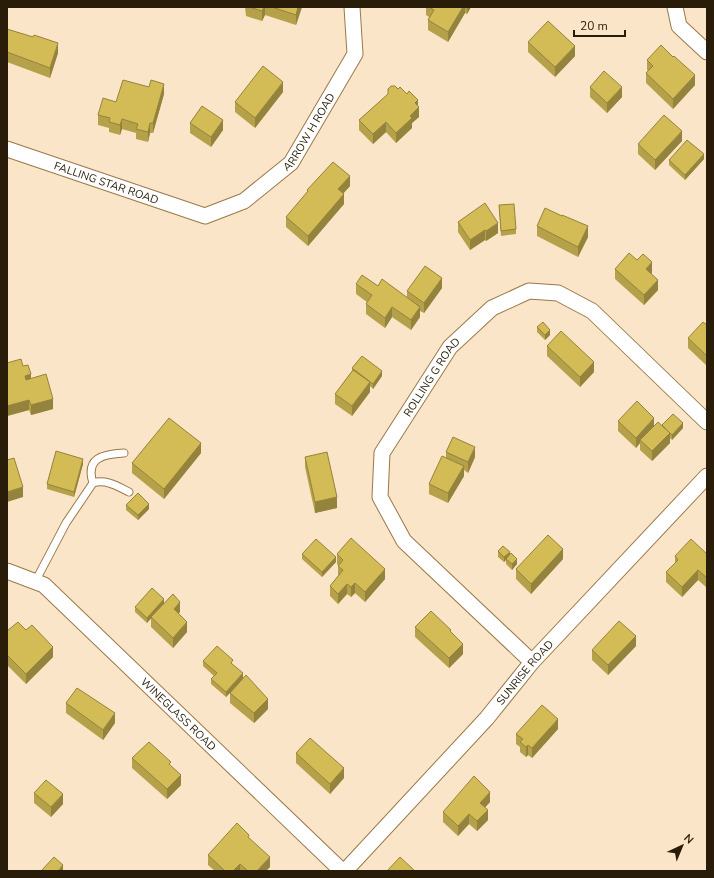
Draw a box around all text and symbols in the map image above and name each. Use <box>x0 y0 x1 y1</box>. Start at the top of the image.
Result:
scale bar <box>574 12 625 38</box>
text: 20 m <box>580 18 608 34</box>
street label: ARROW H ROAD <box>279 90 338 174</box>
street label: FALLING STAR ROAD <box>52 158 161 207</box>
street label: ROLLING G ROAD <box>400 334 463 420</box>
street label: SUNRISE ROAD <box>493 637 557 708</box>
street label: WINEGLASS ROAD <box>137 674 220 754</box>
north arrow <box>662 826 702 866</box>
text: N <box>680 831 697 847</box>

